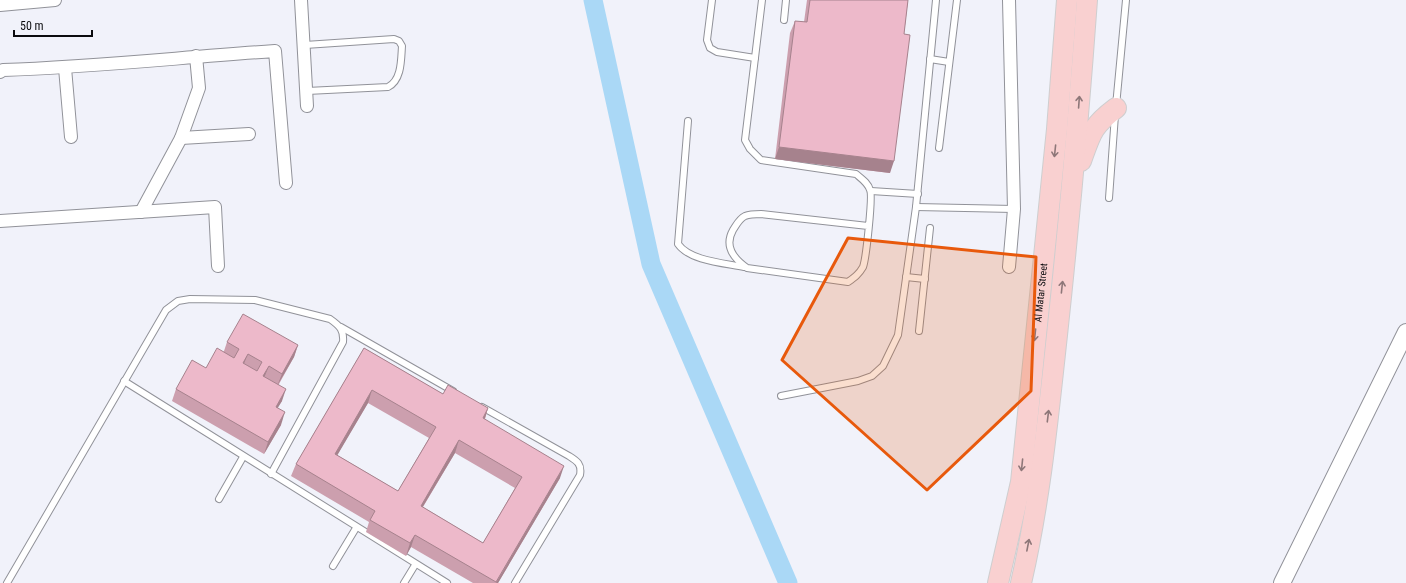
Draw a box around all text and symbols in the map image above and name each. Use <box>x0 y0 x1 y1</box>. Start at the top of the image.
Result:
scale bar <box>14 12 92 38</box>
text: 50 m <box>20 19 44 33</box>
one-way arrow <box>1076 96 1083 109</box>
one-way arrow <box>1051 144 1058 157</box>
street label: Al Matar Street <box>1032 262 1049 323</box>
one-way arrow <box>1058 281 1066 294</box>
one-way arrow <box>1031 329 1039 342</box>
one-way arrow <box>1044 410 1052 423</box>
one-way arrow <box>1019 458 1026 471</box>
one-way arrow <box>1025 539 1033 552</box>

